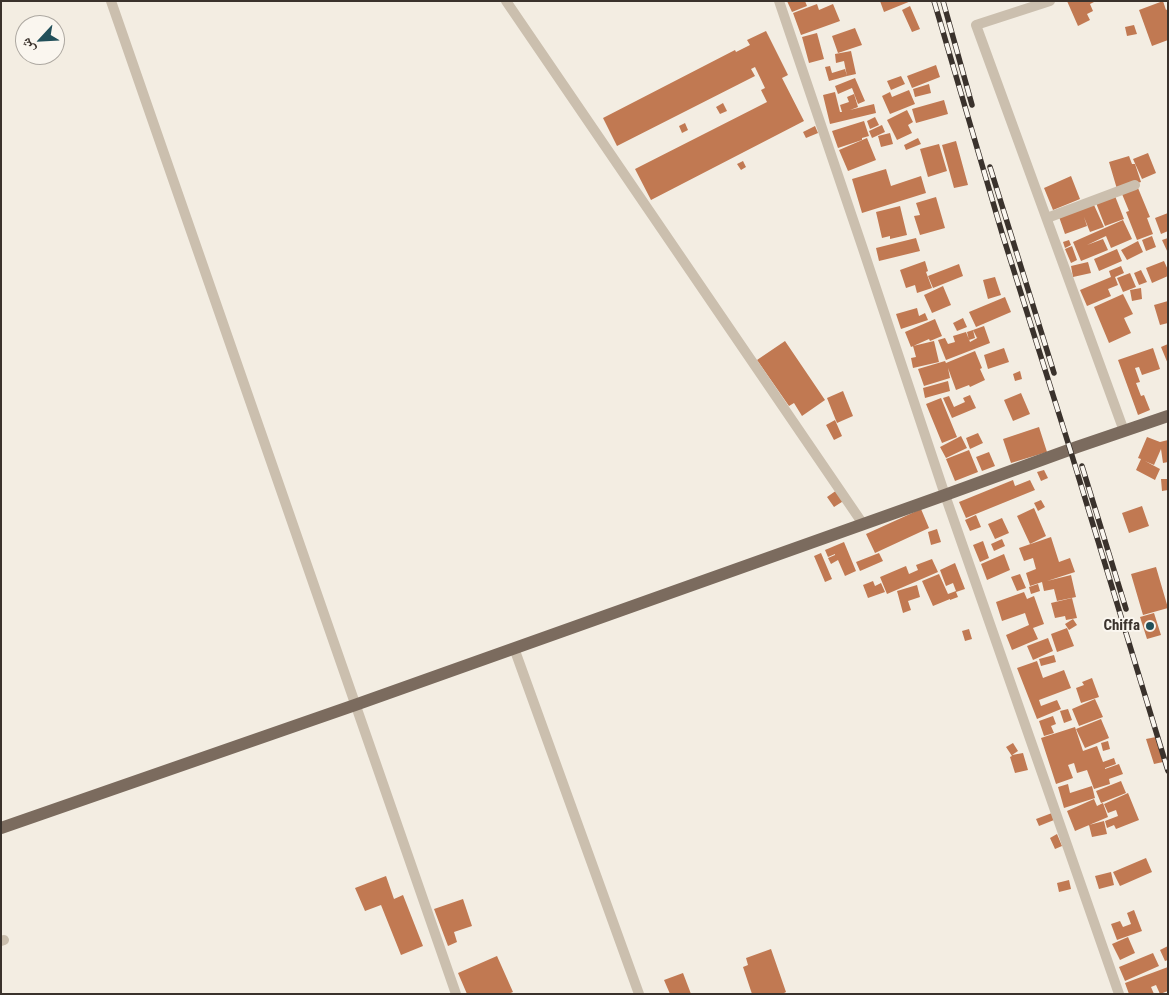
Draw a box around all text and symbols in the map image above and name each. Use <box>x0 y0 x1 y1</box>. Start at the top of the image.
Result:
north arrow <box>15 15 65 65</box>
text: ش <box>17 36 38 56</box>
place label: Chiffa <box>1103 617 1140 635</box>
marker: Chiffa <box>1144 620 1156 632</box>

